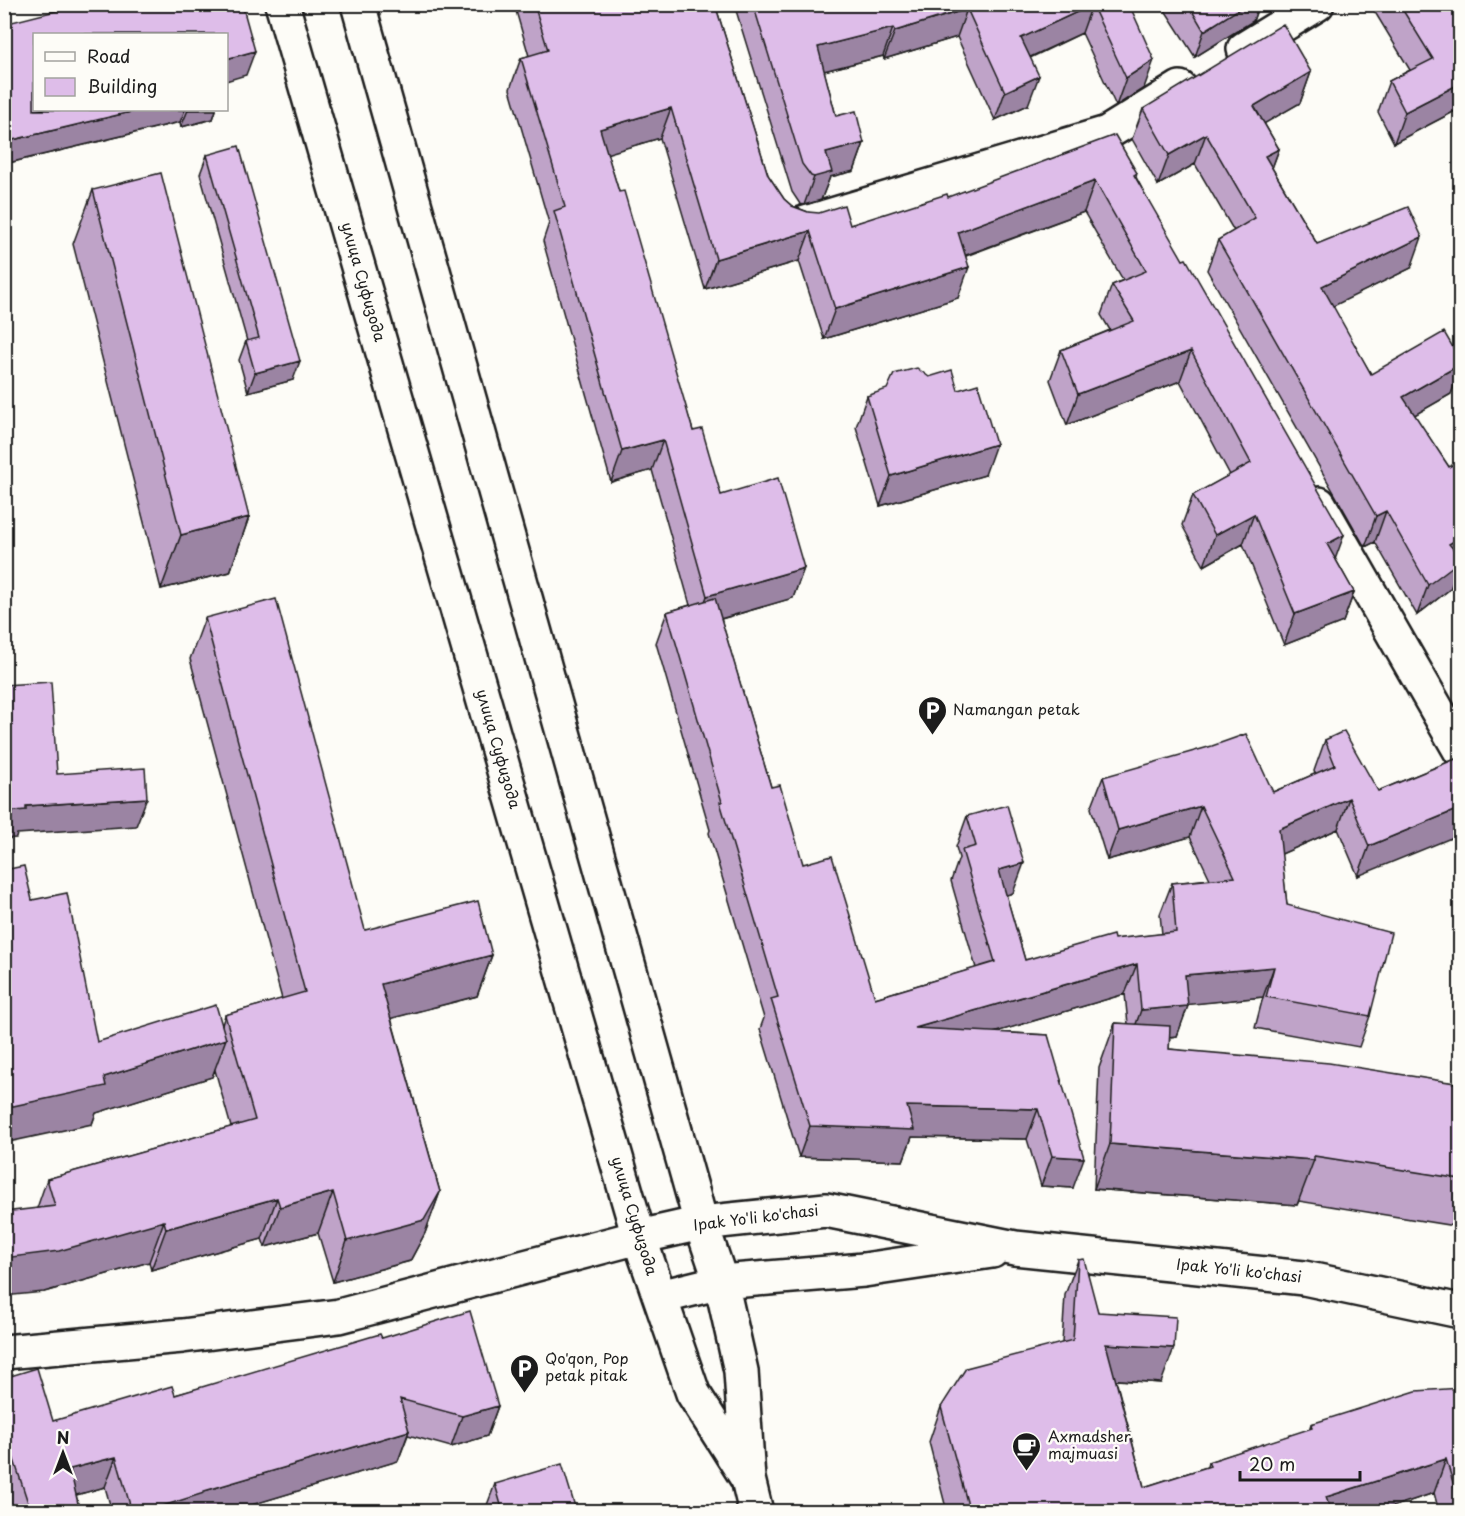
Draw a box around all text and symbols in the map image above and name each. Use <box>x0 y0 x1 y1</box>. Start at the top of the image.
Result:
legend <box>33 33 228 111</box>
text: Road <box>87 42 131 69</box>
text: Building <box>87 72 157 99</box>
street label: улица Суфизода <box>336 219 393 345</box>
street label: улица Суфизода <box>471 686 528 812</box>
parking icon: Namangan petak <box>916 694 948 736</box>
place label: Namangan petak <box>953 697 1080 720</box>
street label: улица Суфизода <box>606 1153 665 1279</box>
street label: Ipak Yo'li ko'chasi <box>692 1197 820 1236</box>
street label: Ipak Yo'li ko'chasi <box>1175 1251 1303 1288</box>
place label: Qo'qon, Pop petak pitak <box>545 1346 629 1386</box>
parking icon: Qo'qon, Pop petak pitak <box>508 1352 540 1394</box>
north arrow <box>33 1423 93 1483</box>
place label: Axmadsher majmuasi <box>1048 1424 1131 1464</box>
text: N <box>57 1425 69 1449</box>
cafe icon: Axmadsher majmuasi <box>1011 1430 1043 1472</box>
scale bar <box>1240 1444 1360 1482</box>
text: 20 m <box>1249 1450 1295 1477</box>

